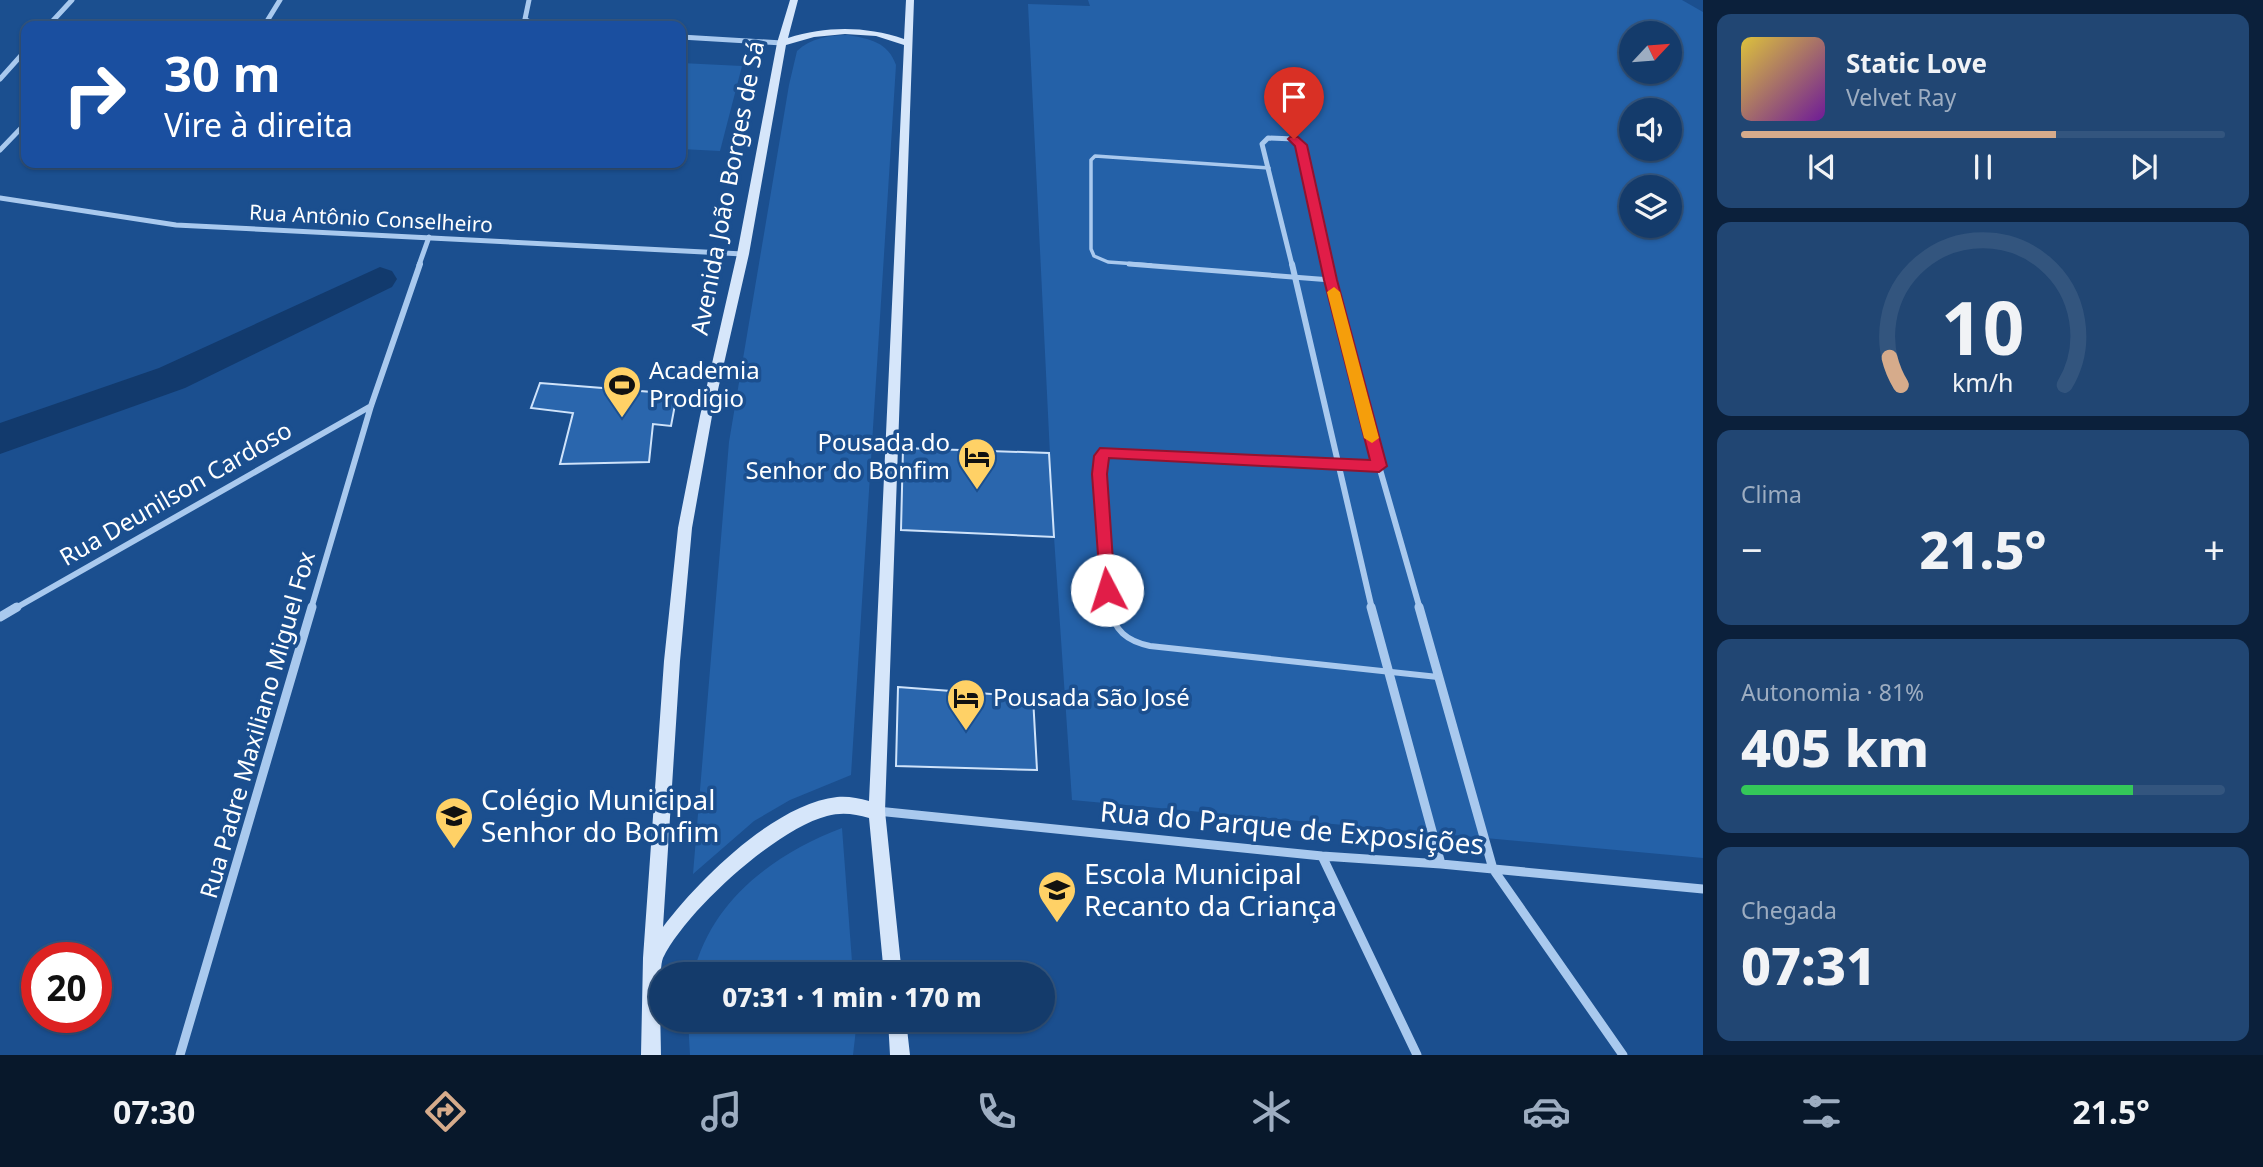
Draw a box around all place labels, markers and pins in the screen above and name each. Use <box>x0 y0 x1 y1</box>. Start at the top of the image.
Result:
pin <box>1264 67 1324 139</box>
place label: Academia Prodigio <box>649 353 760 414</box>
sports icon: Academia Prodigio <box>601 364 643 419</box>
place label: Pousada do Senhor do Bonfim <box>746 425 950 486</box>
hotel icon: Pousada do Senhor do Bonfim <box>956 436 998 491</box>
hotel icon: Pousada São José <box>945 677 987 732</box>
place label: Pousada São José <box>993 680 1190 713</box>
place label: Colégio Municipal Senhor do Bonfim <box>481 780 719 850</box>
school or university icon: Colégio Municipal Senhor do Bonfim <box>433 795 475 850</box>
place label: Escola Municipal Recanto da Criança <box>1084 854 1337 924</box>
school or university icon: Escola Municipal Recanto da Criança <box>1036 869 1078 924</box>

